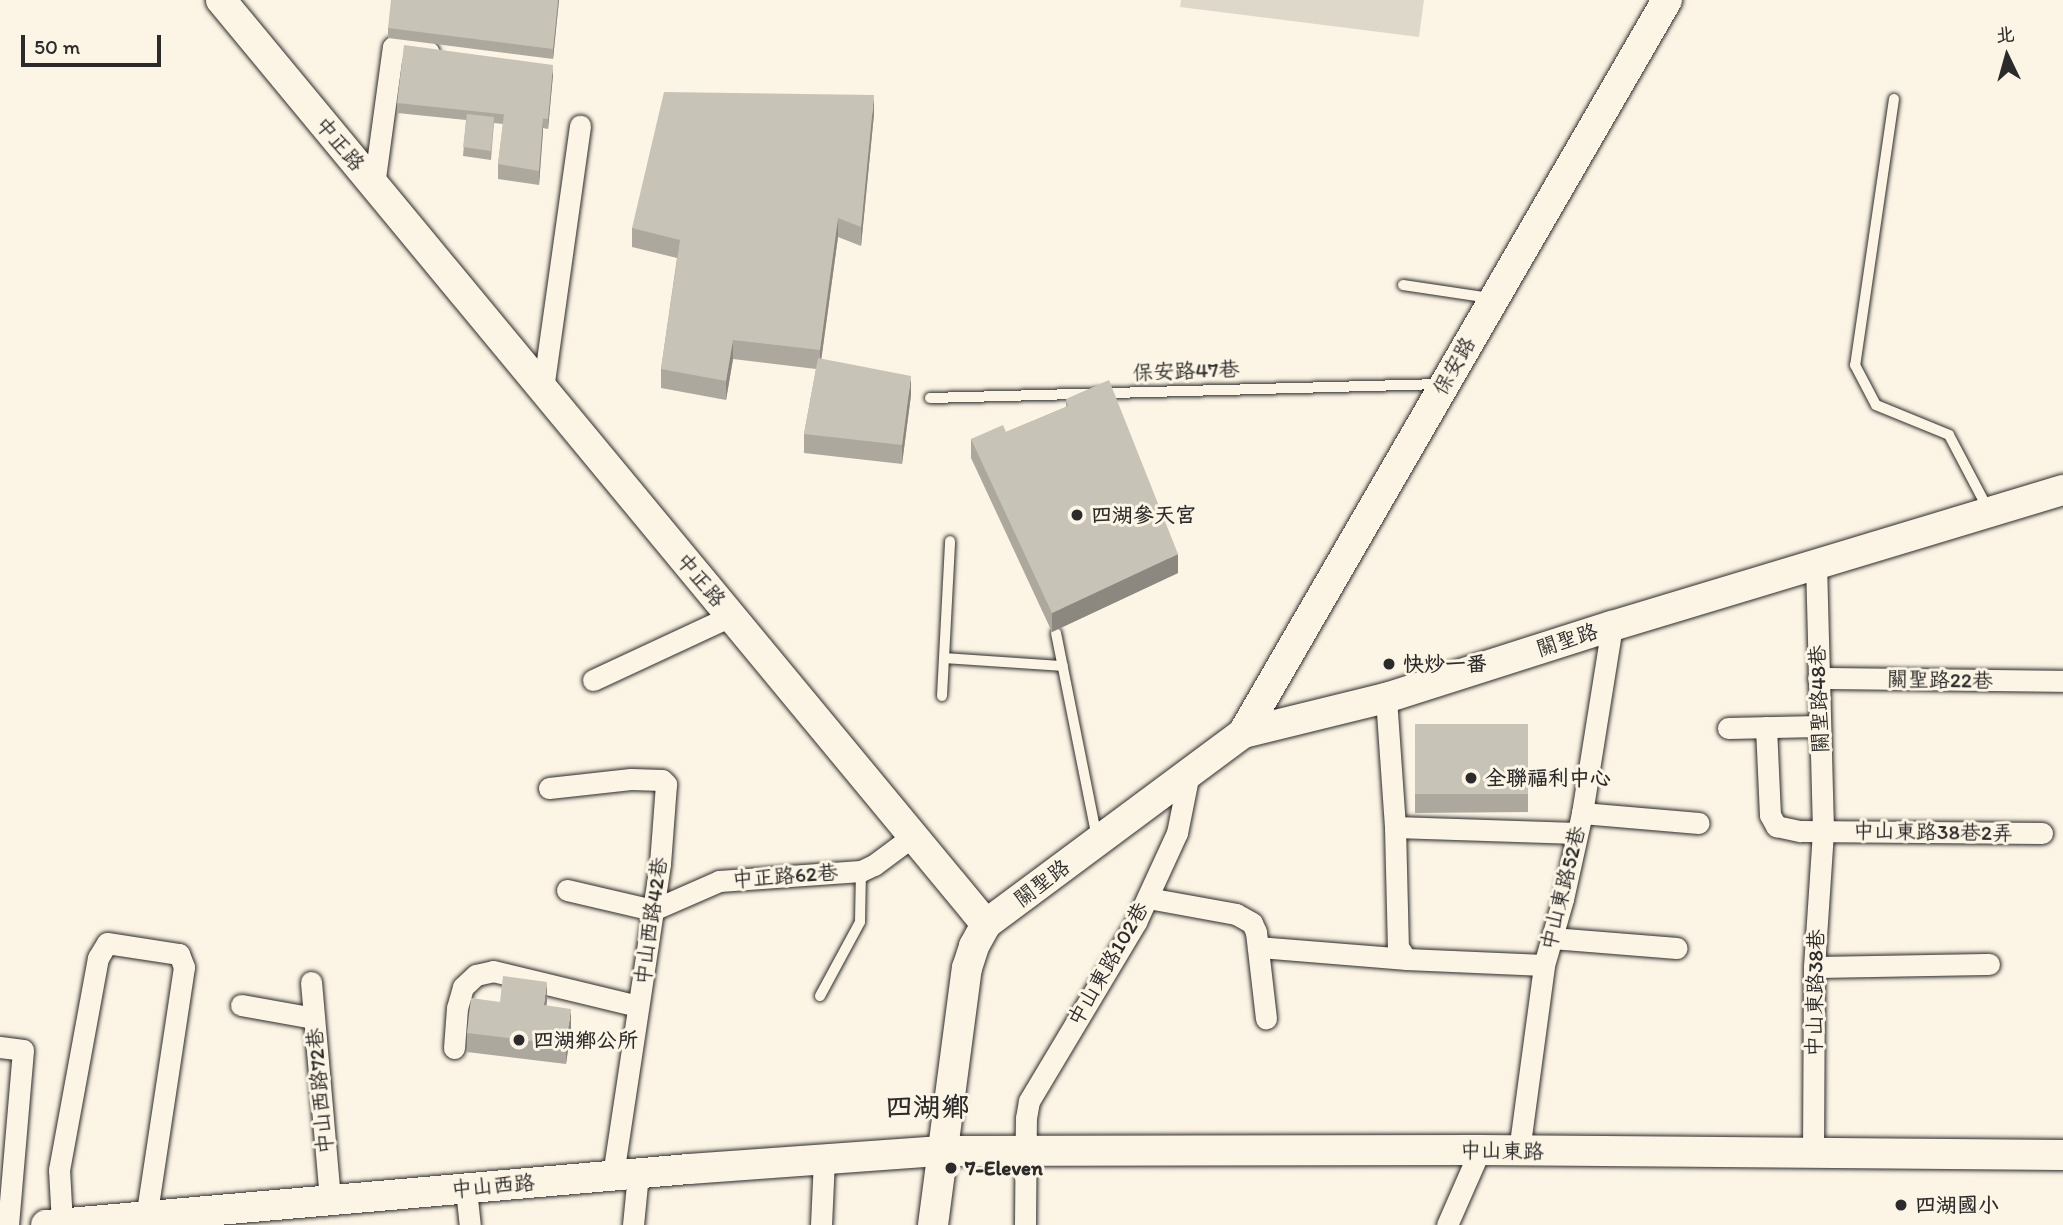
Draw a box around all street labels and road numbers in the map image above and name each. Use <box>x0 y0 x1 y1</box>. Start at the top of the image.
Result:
street label: 中正路 <box>310 112 370 176</box>
street label: 保安路 <box>1427 332 1481 400</box>
street label: 保安路47巷 <box>1132 357 1240 385</box>
street label: 中正路 <box>671 548 731 612</box>
street label: 關聖路 <box>1533 618 1601 662</box>
street label: 關聖路48巷 <box>1805 645 1833 753</box>
street label: 關聖路22巷 <box>1887 666 1993 694</box>
street label: 中山東路38巷2弄 <box>1853 818 2013 846</box>
street label: 中山東路52巷 <box>1535 823 1591 953</box>
street label: 關聖路 <box>1009 854 1075 912</box>
street label: 中山西路42巷 <box>630 856 672 986</box>
street label: 中正路62巷 <box>731 860 839 892</box>
street label: 中山東路102巷 <box>1062 898 1154 1030</box>
street label: 中山東路38巷 <box>1801 929 1829 1057</box>
street label: 中山西路72巷 <box>302 1027 338 1155</box>
street label: 中山東路 <box>1460 1138 1544 1164</box>
street label: 中山西路 <box>450 1170 536 1202</box>

